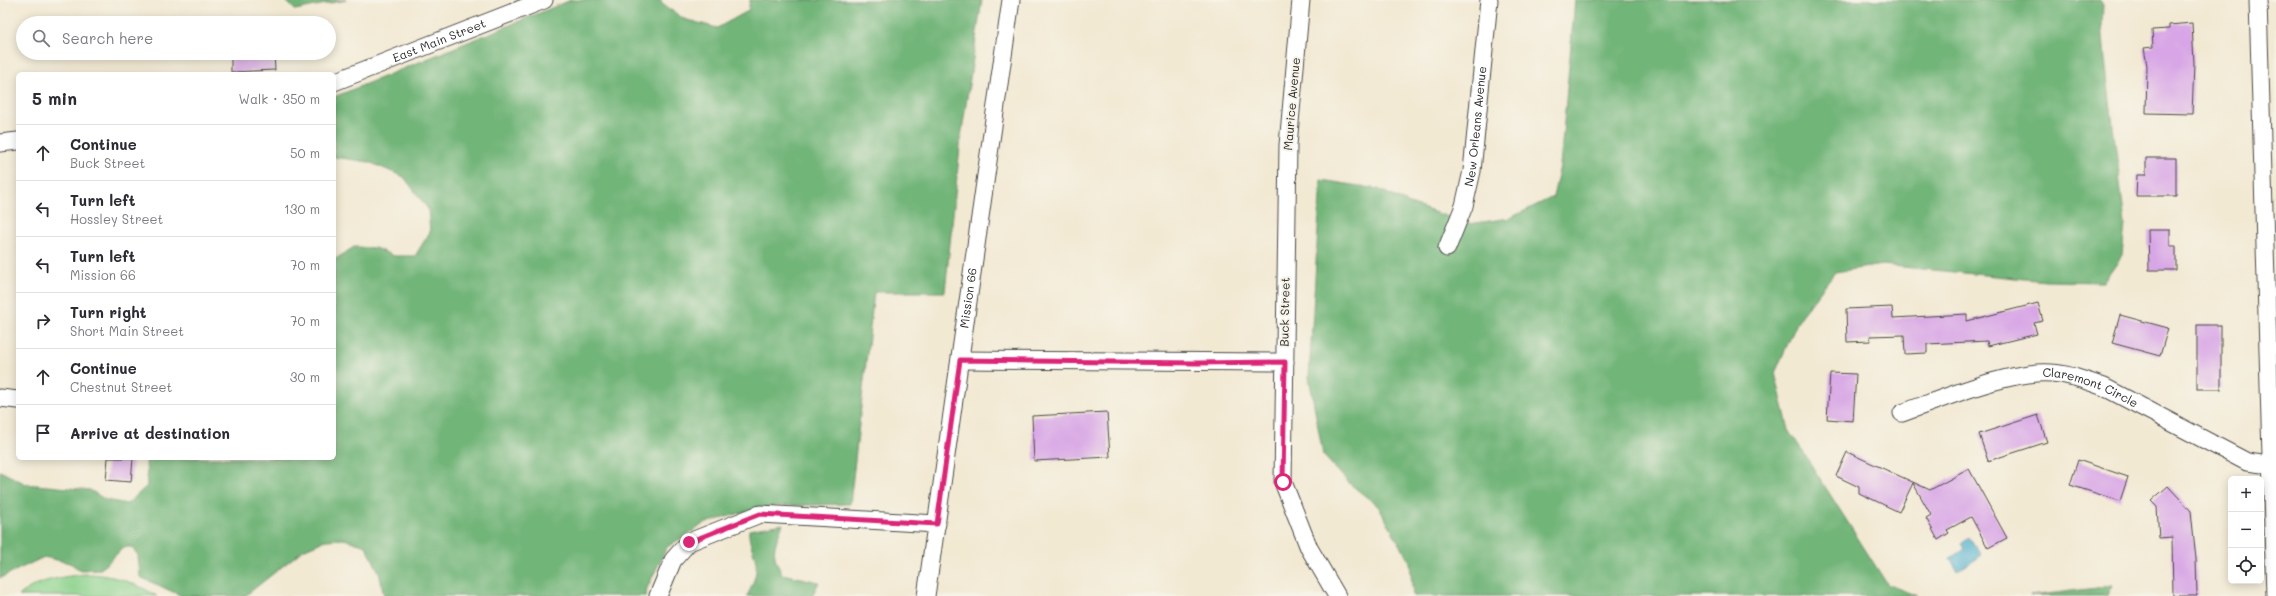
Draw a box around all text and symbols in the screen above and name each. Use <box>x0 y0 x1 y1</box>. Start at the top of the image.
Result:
street label: East Main Street <box>390 15 488 65</box>
search box <box>16 16 336 60</box>
icon: search <box>30 27 52 49</box>
text: Search here <box>62 28 153 48</box>
street label: Maurice Avenue <box>1279 57 1303 151</box>
street label: New Orleans Avenue <box>1460 65 1489 188</box>
text: 5 min <box>32 87 77 109</box>
text: Walk · 350 m <box>239 90 320 107</box>
text: Continue <box>70 134 137 154</box>
icon: ahead <box>32 142 54 164</box>
text: 50 m <box>290 144 320 161</box>
text: Buck Street <box>70 154 145 171</box>
text: Turn left <box>70 190 135 210</box>
icon: left <box>32 198 54 220</box>
text: 130 m <box>284 200 320 217</box>
text: Hossley Street <box>70 210 163 227</box>
text: Turn left <box>70 246 135 266</box>
icon: left <box>32 254 54 276</box>
text: 70 m <box>290 256 320 273</box>
text: Mission 66 <box>70 266 136 283</box>
street label: Mission 66 <box>955 267 980 329</box>
street label: Buck Street <box>1275 277 1293 347</box>
text: Turn right <box>70 302 147 322</box>
icon: right <box>32 310 54 332</box>
text: 70 m <box>290 312 320 329</box>
text: Short Main Street <box>70 322 184 339</box>
text: Continue <box>70 358 137 378</box>
street label: Claremont Circle <box>2042 364 2141 411</box>
icon: ahead <box>32 366 54 388</box>
text: 30 m <box>290 368 320 385</box>
text: Chestnut Street <box>70 378 172 395</box>
icon: arrive <box>32 422 54 444</box>
text: Arrive at destination <box>70 423 230 443</box>
route start <box>1274 473 1292 491</box>
map controls <box>2228 476 2264 584</box>
button: + <box>2228 476 2264 512</box>
button: − <box>2228 512 2264 548</box>
route end <box>680 533 698 551</box>
button: locate <box>2228 548 2264 584</box>

